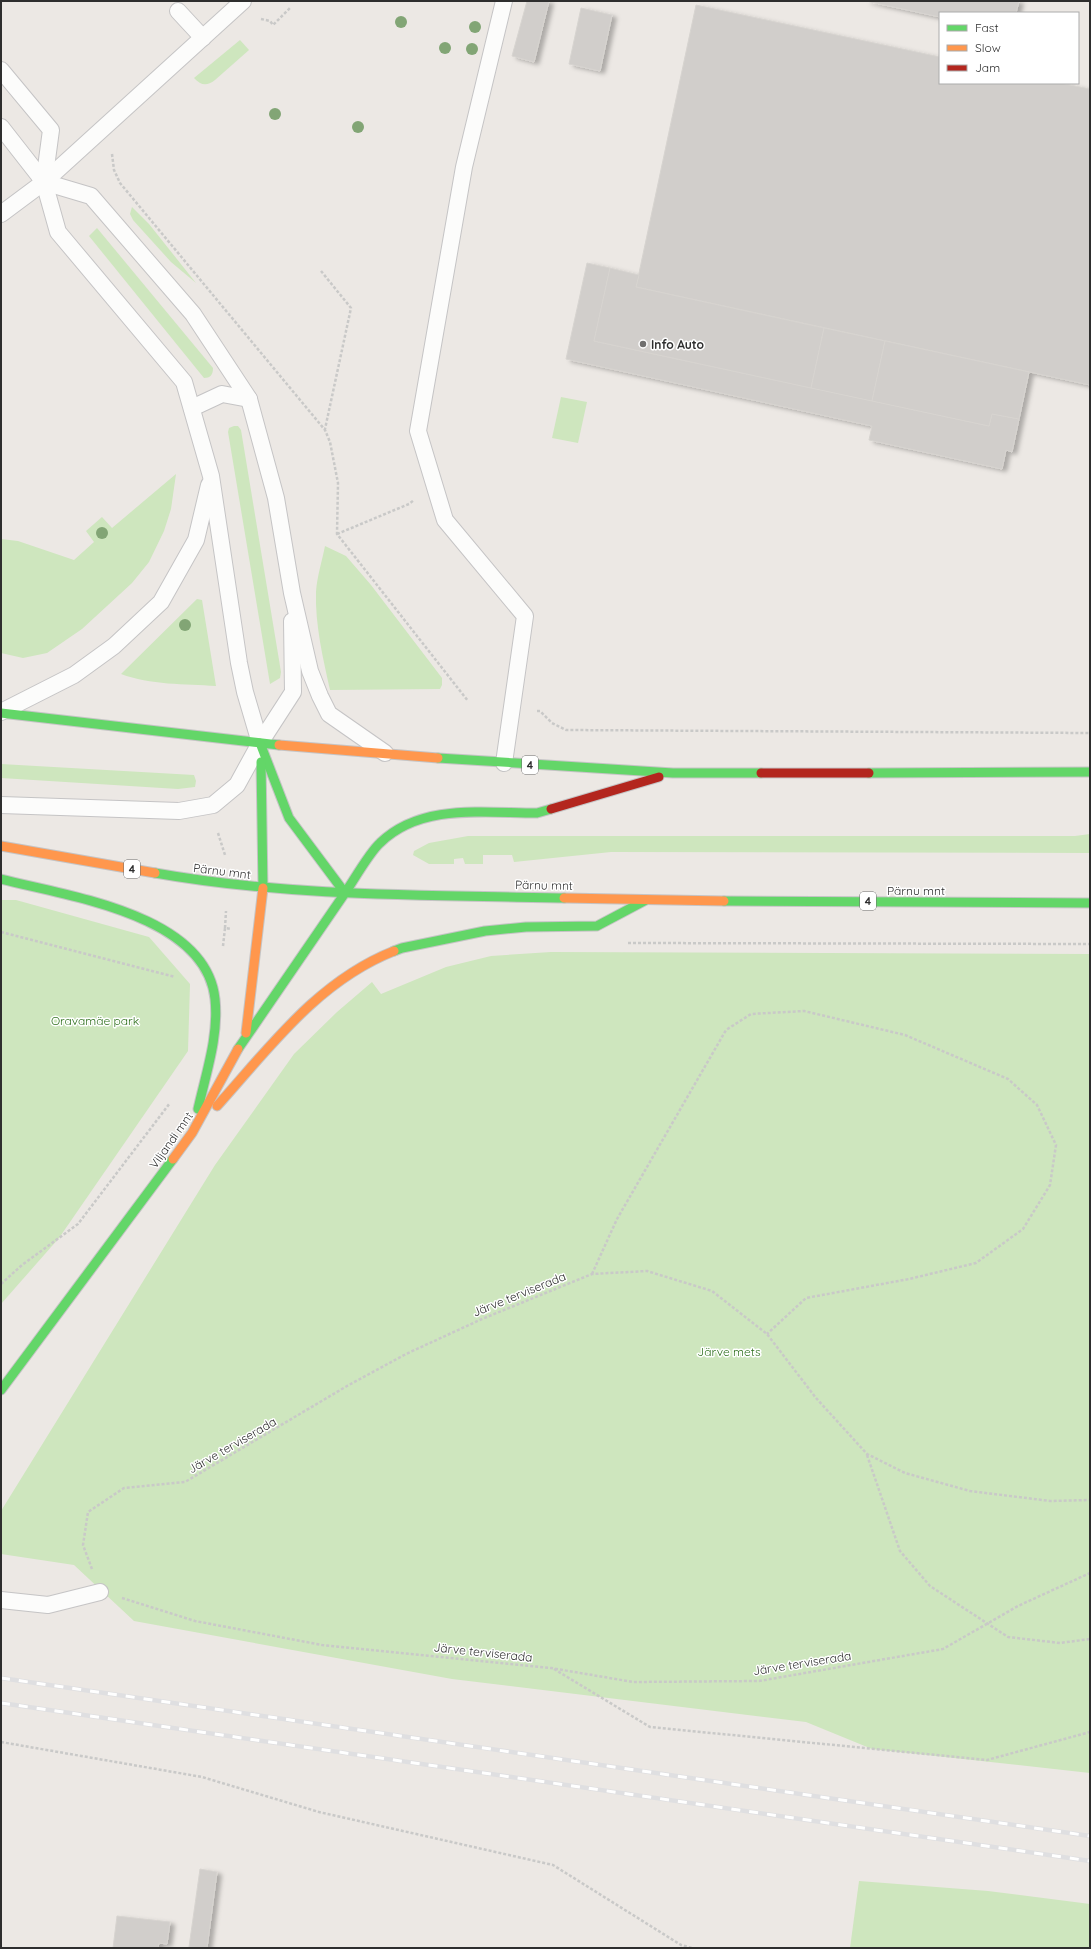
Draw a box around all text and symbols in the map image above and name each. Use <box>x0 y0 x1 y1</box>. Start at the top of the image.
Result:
legend <box>939 12 1079 84</box>
text: Fast <box>975 20 999 35</box>
text: Slow <box>975 40 1001 55</box>
text: Jam <box>975 60 1000 75</box>
place label: Info Auto <box>651 337 705 352</box>
marker: Info Auto <box>638 339 648 349</box>
road number: 4 <box>522 756 538 774</box>
road number: 4 <box>124 860 140 878</box>
street label: Pärnu mnt <box>192 860 252 882</box>
street label: Pärnu mnt <box>515 877 573 893</box>
street label: Pärnu mnt <box>887 883 945 898</box>
road number: 4 <box>860 892 876 910</box>
park label: Oravamäe park <box>51 1013 139 1028</box>
street label: Viljandi mnt <box>146 1109 196 1171</box>
street label: Järve terviserada <box>470 1268 568 1320</box>
park label: Järve mets <box>697 1344 761 1359</box>
street label: Järve terviserada <box>185 1414 279 1476</box>
street label: Järve terviserada <box>433 1639 533 1665</box>
street label: Järve terviserada <box>752 1648 852 1678</box>

